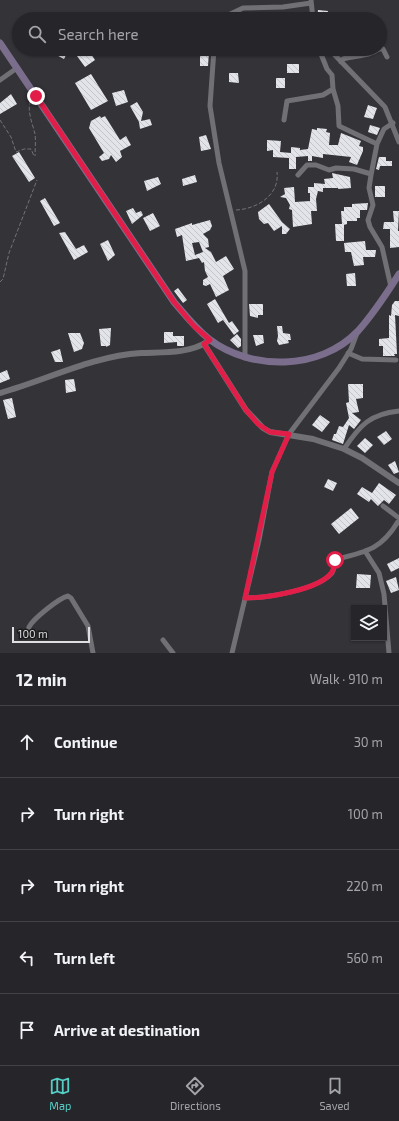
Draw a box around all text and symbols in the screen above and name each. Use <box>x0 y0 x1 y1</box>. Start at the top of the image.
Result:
search box <box>12 12 387 56</box>
icon: search <box>26 23 48 45</box>
text: Search here <box>58 25 139 43</box>
route end <box>27 87 45 105</box>
route start <box>326 551 344 569</box>
map controls <box>351 605 387 641</box>
button: layers <box>351 605 387 641</box>
scale bar <box>12 625 90 644</box>
text: 100 m <box>18 627 48 640</box>
text: 12 min <box>16 669 67 689</box>
text: Walk · 910 m <box>310 671 383 687</box>
icon: ahead <box>16 731 38 753</box>
text: Continue <box>54 733 117 751</box>
text: 30 m <box>354 734 383 750</box>
icon: right <box>16 803 38 825</box>
text: Turn right <box>54 805 124 823</box>
text: 100 m <box>348 806 383 822</box>
icon: right <box>16 875 38 897</box>
text: Turn right <box>54 877 124 895</box>
text: 220 m <box>346 878 383 894</box>
icon: left <box>16 947 38 969</box>
text: Turn left <box>54 949 115 967</box>
text: 560 m <box>346 950 383 966</box>
icon: arrive <box>16 1019 38 1041</box>
text: Arrive at destination <box>54 1021 200 1039</box>
tab: Map <box>49 1075 71 1112</box>
tab: Directions <box>170 1075 221 1112</box>
tab: Saved <box>319 1075 350 1112</box>

